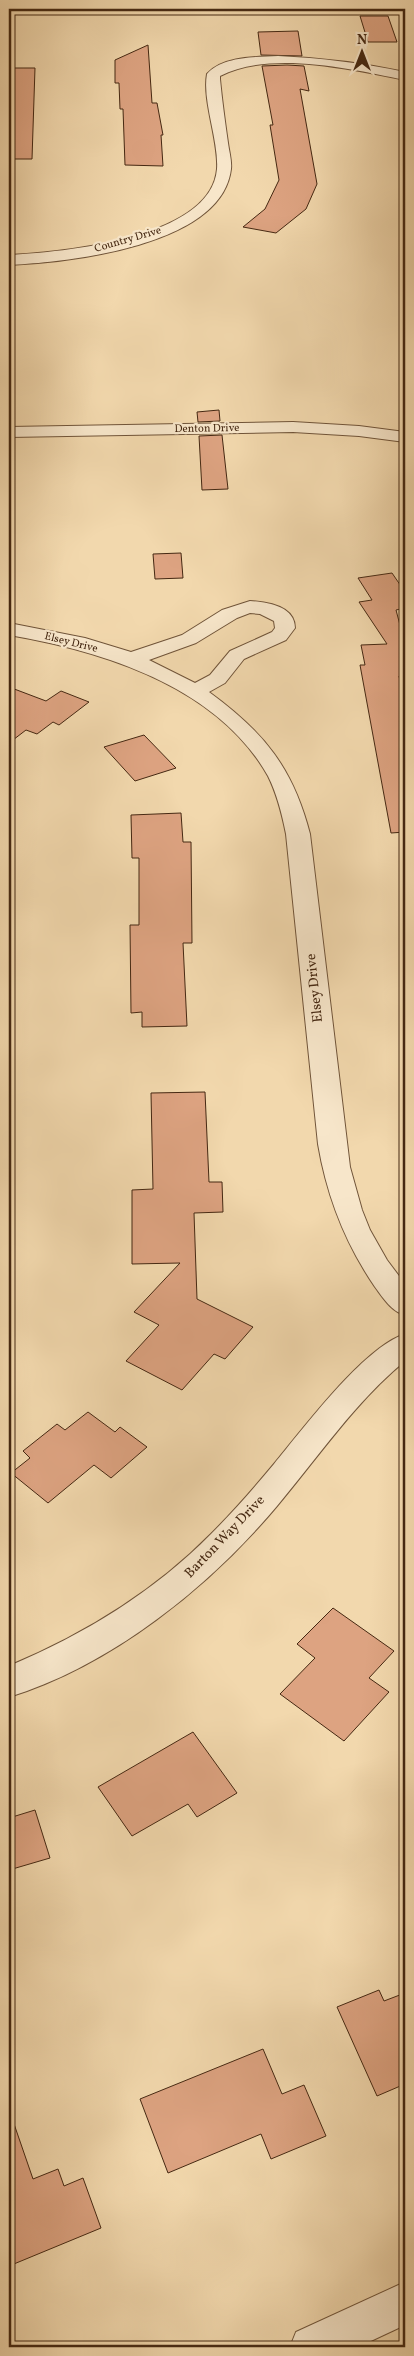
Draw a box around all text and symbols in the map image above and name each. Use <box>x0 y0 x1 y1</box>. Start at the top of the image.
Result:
north arrow <box>336 28 386 78</box>
text: N <box>357 31 367 50</box>
street label: Country Drive <box>93 223 163 257</box>
street label: Denton Drive <box>174 421 240 437</box>
street label: Elsey Drive <box>43 629 99 657</box>
street label: Elsey Drive <box>302 952 328 1023</box>
street label: Barton Way Drive <box>181 1491 270 1583</box>

